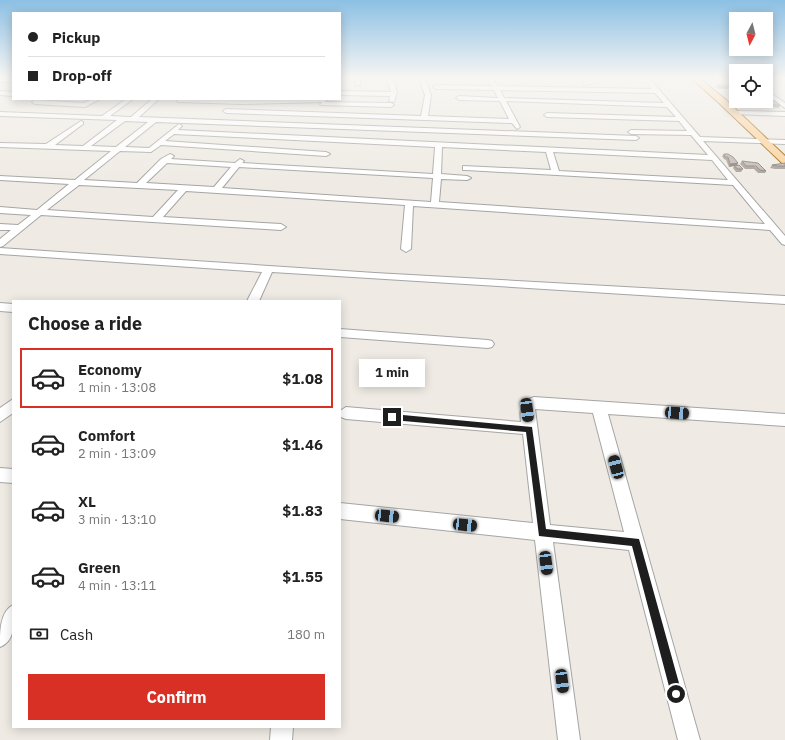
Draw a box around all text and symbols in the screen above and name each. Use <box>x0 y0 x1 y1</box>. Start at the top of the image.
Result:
north arrow <box>729 12 773 56</box>
map controls <box>729 12 773 108</box>
text: Pickup <box>52 28 100 47</box>
button: locate <box>729 64 773 108</box>
text: Drop-off <box>52 66 112 85</box>
text: Choose a ride <box>28 312 142 335</box>
callout: 1 min <box>359 359 425 387</box>
icon: car <box>30 360 66 396</box>
text: Economy <box>78 360 142 379</box>
text: 1 min <box>375 364 409 381</box>
text: $1.08 <box>282 369 323 388</box>
text: 1 min · 13:08 <box>78 379 156 396</box>
car <box>520 397 534 423</box>
car <box>665 406 689 420</box>
route end <box>383 408 401 426</box>
icon: car <box>30 426 66 462</box>
text: Comfort <box>78 426 135 445</box>
text: $1.46 <box>282 435 323 454</box>
text: 2 min · 13:09 <box>78 445 156 462</box>
car <box>607 454 625 480</box>
icon: car <box>30 492 66 528</box>
text: XL <box>78 492 96 511</box>
text: $1.83 <box>282 501 323 520</box>
car <box>374 509 400 523</box>
text: 3 min · 13:10 <box>78 511 156 528</box>
car <box>452 518 478 532</box>
car <box>539 550 553 576</box>
icon: car <box>30 558 66 594</box>
text: Green <box>78 558 121 577</box>
text: $1.55 <box>282 567 323 586</box>
text: 4 min · 13:11 <box>78 577 156 594</box>
icon: cash <box>28 623 50 645</box>
text: Cash <box>60 625 93 644</box>
text: 180 m <box>287 626 325 643</box>
car <box>555 668 569 694</box>
button: Confirm <box>28 674 325 720</box>
route start <box>667 685 685 703</box>

